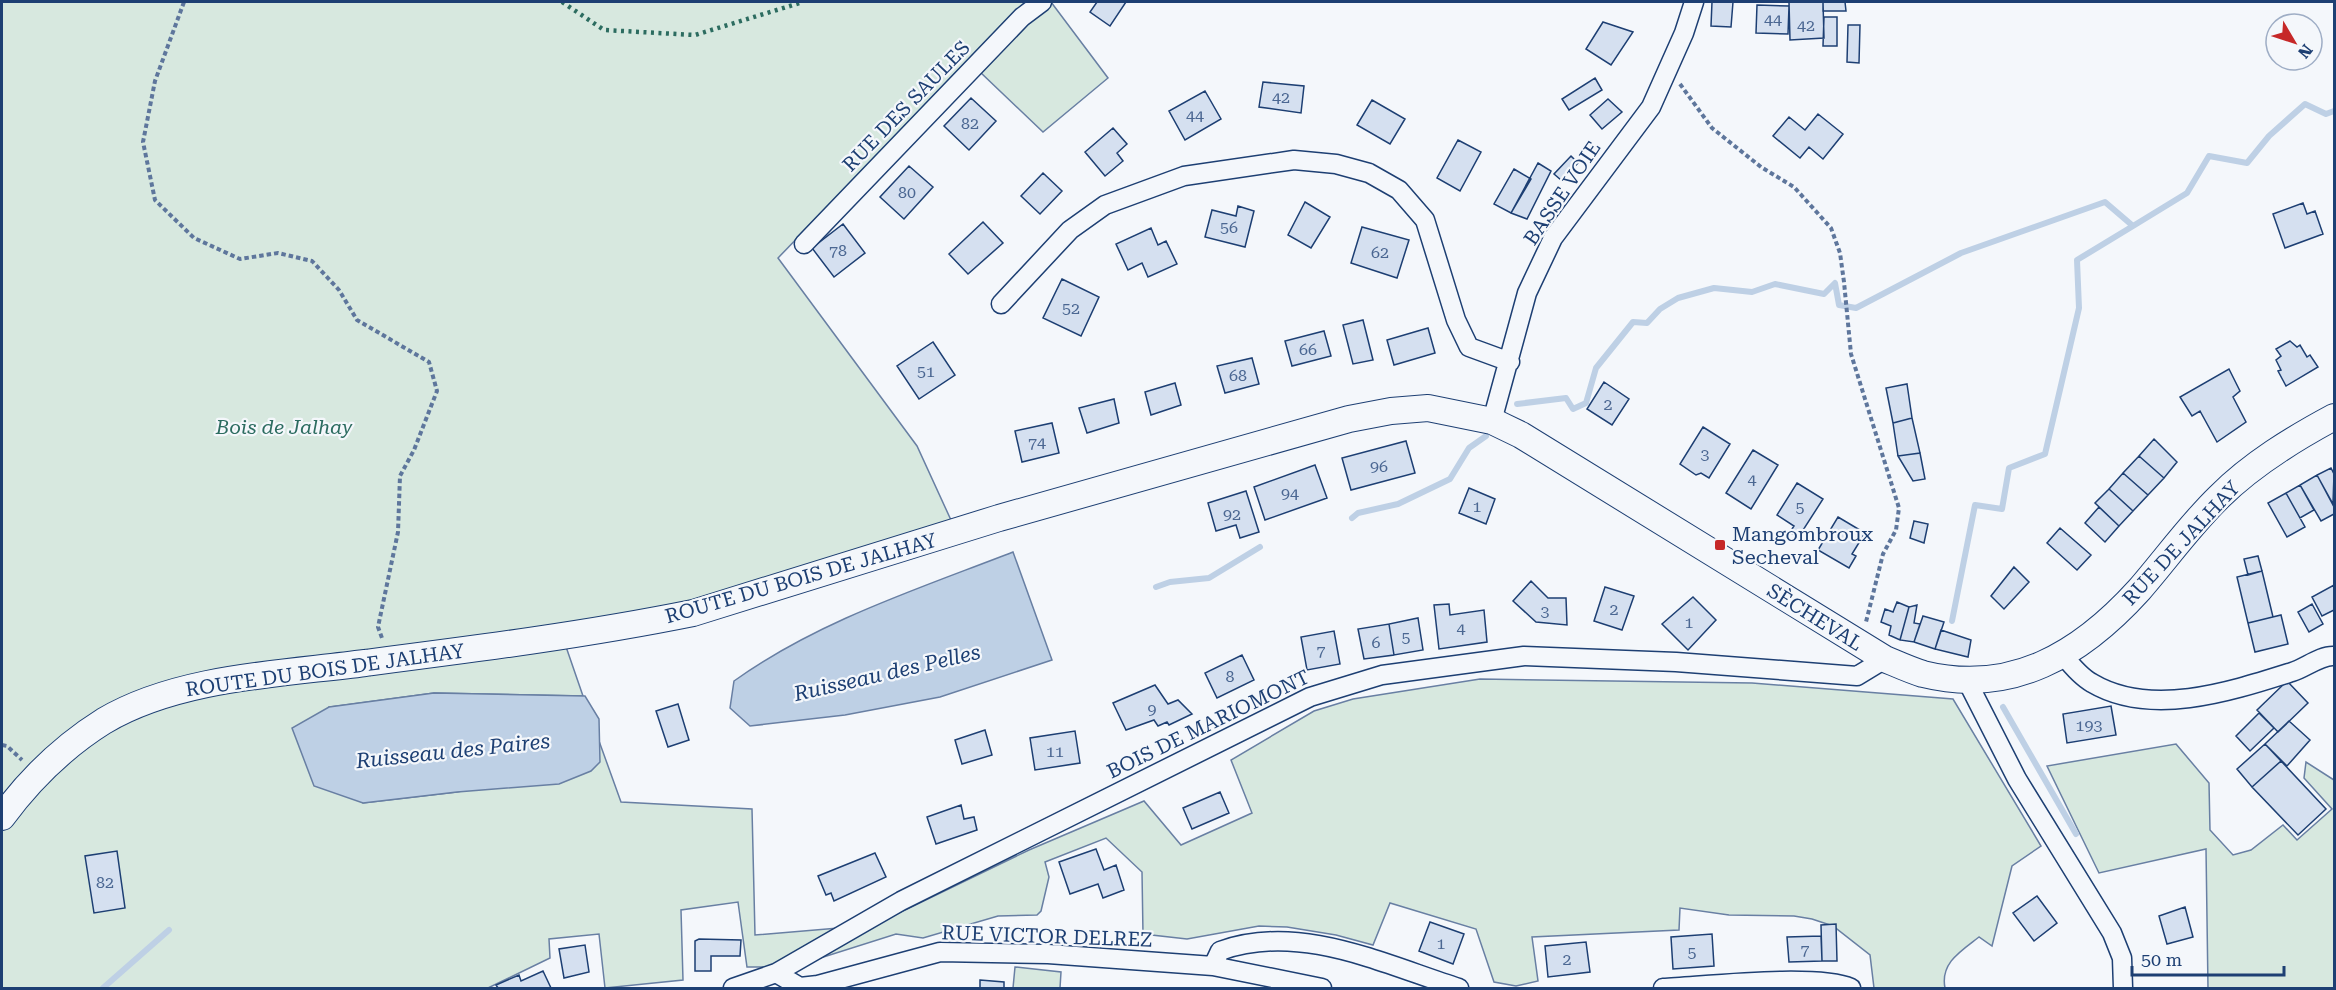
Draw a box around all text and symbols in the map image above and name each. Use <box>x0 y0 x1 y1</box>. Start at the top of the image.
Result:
house number: 44 <box>1764 10 1782 29</box>
north arrow <box>2264 12 2324 72</box>
house number: 42 <box>1797 16 1815 35</box>
street label: RUE DES SAULES <box>837 36 975 176</box>
text: N <box>2294 40 2317 62</box>
house number: 42 <box>1272 88 1290 107</box>
house number: 44 <box>1186 106 1204 125</box>
house number: 82 <box>961 114 979 133</box>
street label: BASSE VOIE <box>1519 137 1605 249</box>
house number: 80 <box>898 183 916 202</box>
house number: 56 <box>1220 218 1238 237</box>
house number: 78 <box>829 241 847 260</box>
house number: 62 <box>1371 243 1389 262</box>
house number: 52 <box>1062 299 1080 318</box>
house number: 66 <box>1299 340 1317 359</box>
house number: 51 <box>917 362 935 381</box>
house number: 68 <box>1229 366 1247 385</box>
house number: 2 <box>1604 395 1613 414</box>
park label: Bois de Jalhay <box>215 415 353 439</box>
house number: 74 <box>1028 433 1046 452</box>
house number: 3 <box>1701 445 1710 464</box>
house number: 96 <box>1370 457 1388 476</box>
house number: 4 <box>1748 470 1757 489</box>
street label: RUE DE JALHAY <box>2117 476 2245 610</box>
house number: 94 <box>1281 484 1299 503</box>
house number: 1 <box>1473 497 1482 516</box>
house number: 5 <box>1796 498 1805 517</box>
house number: 92 <box>1223 505 1241 524</box>
place label: Mangombroux Secheval <box>1732 522 1874 569</box>
street label: ROUTE DU BOIS DE JALHAY <box>662 528 940 628</box>
marker: Mangombroux Secheval <box>1713 538 1727 552</box>
street label: SÈCHEVAL <box>1763 578 1867 656</box>
house number: 2 <box>1610 600 1619 619</box>
house number: 3 <box>1541 602 1550 621</box>
house number: 1 <box>1685 613 1694 632</box>
house number: 4 <box>1457 619 1466 638</box>
house number: 5 <box>1402 628 1411 647</box>
house number: 6 <box>1372 633 1381 652</box>
street label: ROUTE DU BOIS DE JALHAY <box>184 638 466 701</box>
water label: Ruisseau des Pelles <box>790 640 983 706</box>
house number: 7 <box>1317 641 1326 660</box>
street label: BOIS DE MARIOMONT <box>1103 664 1313 784</box>
house number: 8 <box>1226 667 1235 686</box>
house number: 9 <box>1148 700 1157 719</box>
house number: 193 <box>2076 716 2102 735</box>
water label: Ruisseau des Paires <box>354 729 552 773</box>
house number: 11 <box>1046 742 1064 761</box>
house number: 82 <box>96 873 114 892</box>
street label: RUE VICTOR DELREZ <box>941 920 1153 952</box>
house number: 1 <box>1437 934 1446 953</box>
scale bar <box>2132 939 2284 977</box>
house number: 7 <box>1801 940 1810 959</box>
house number: 5 <box>1688 943 1697 962</box>
text: 50 m <box>2141 949 2182 970</box>
house number: 2 <box>1563 950 1572 969</box>

